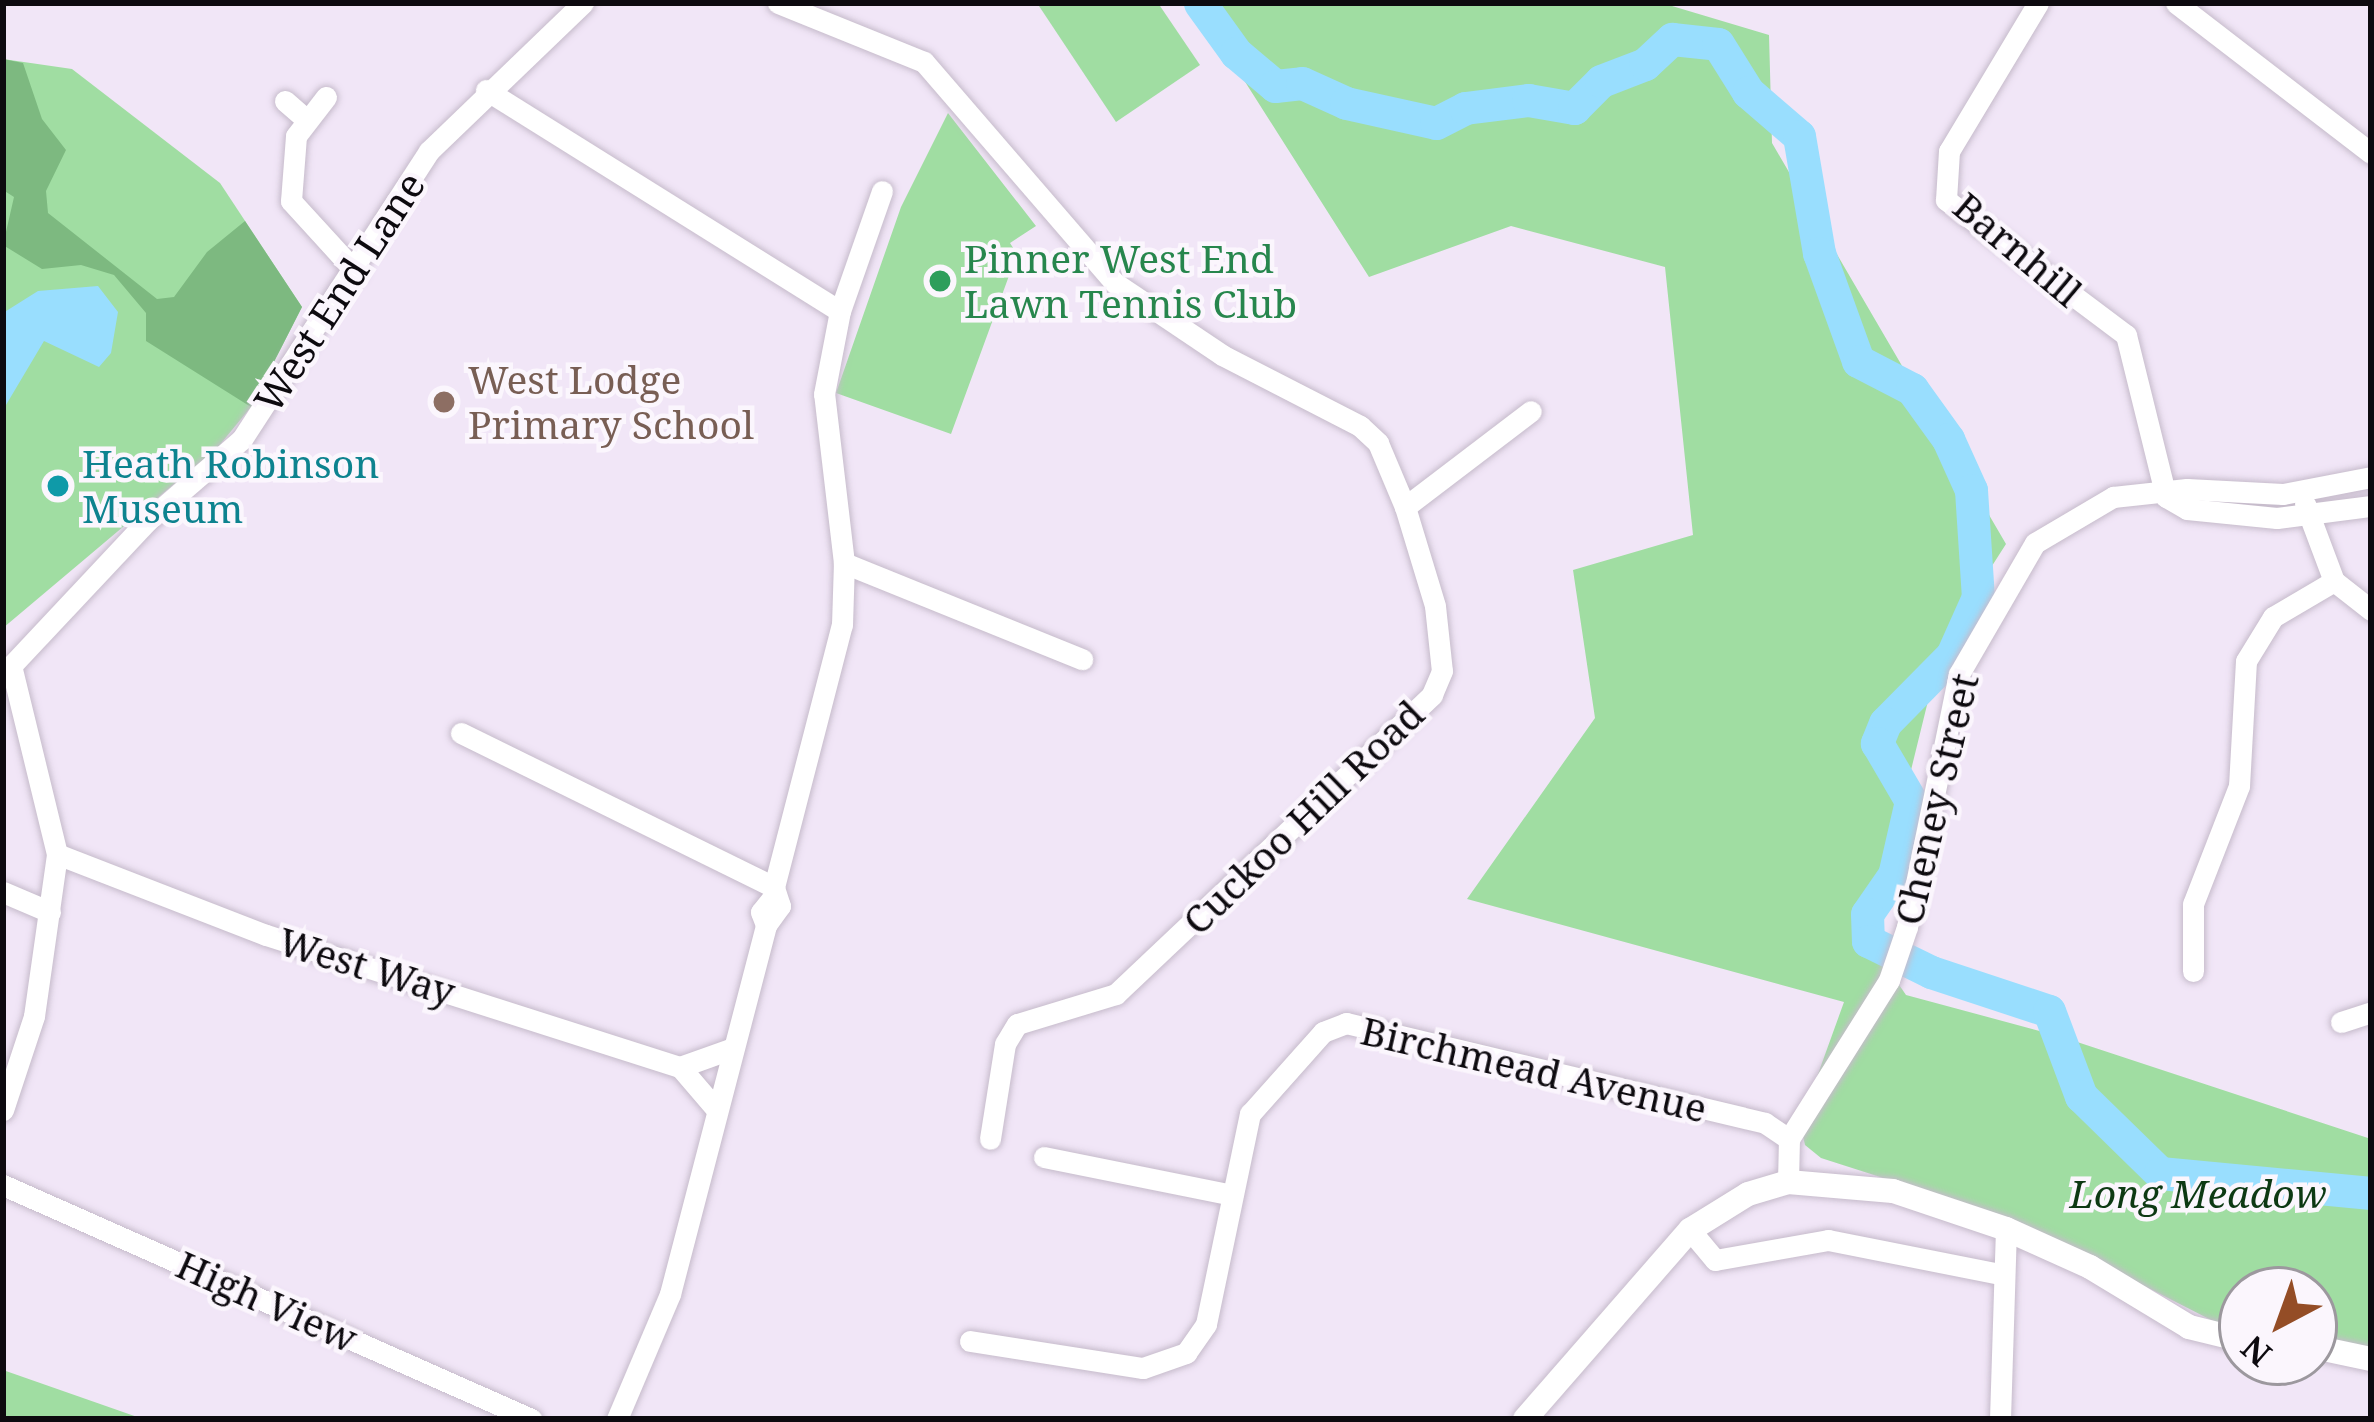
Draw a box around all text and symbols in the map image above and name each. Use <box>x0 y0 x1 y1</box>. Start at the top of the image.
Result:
street label: West End Lane <box>244 163 434 421</box>
street label: Barnhill <box>1945 182 2091 316</box>
place label: Pinner West End Lawn Tennis Club <box>964 236 1297 327</box>
marker: Pinner West End Lawn Tennis Club <box>927 268 953 294</box>
place label: West Lodge Primary School <box>468 357 754 448</box>
marker: West Lodge Primary School <box>431 389 457 415</box>
place label: Heath Robinson Museum <box>82 441 379 532</box>
marker: Heath Robinson Museum <box>45 473 71 499</box>
street label: Cheney Street <box>1884 669 1988 929</box>
street label: Cuckoo Hill Road <box>1173 690 1433 944</box>
street label: West Way <box>273 917 461 1015</box>
street label: Birchmead Avenue <box>1357 1006 1711 1132</box>
park label: Long Meadow <box>2069 1170 2327 1216</box>
street label: High View <box>170 1240 364 1362</box>
north arrow <box>2218 1266 2338 1386</box>
text: N <box>2231 1326 2281 1377</box>

